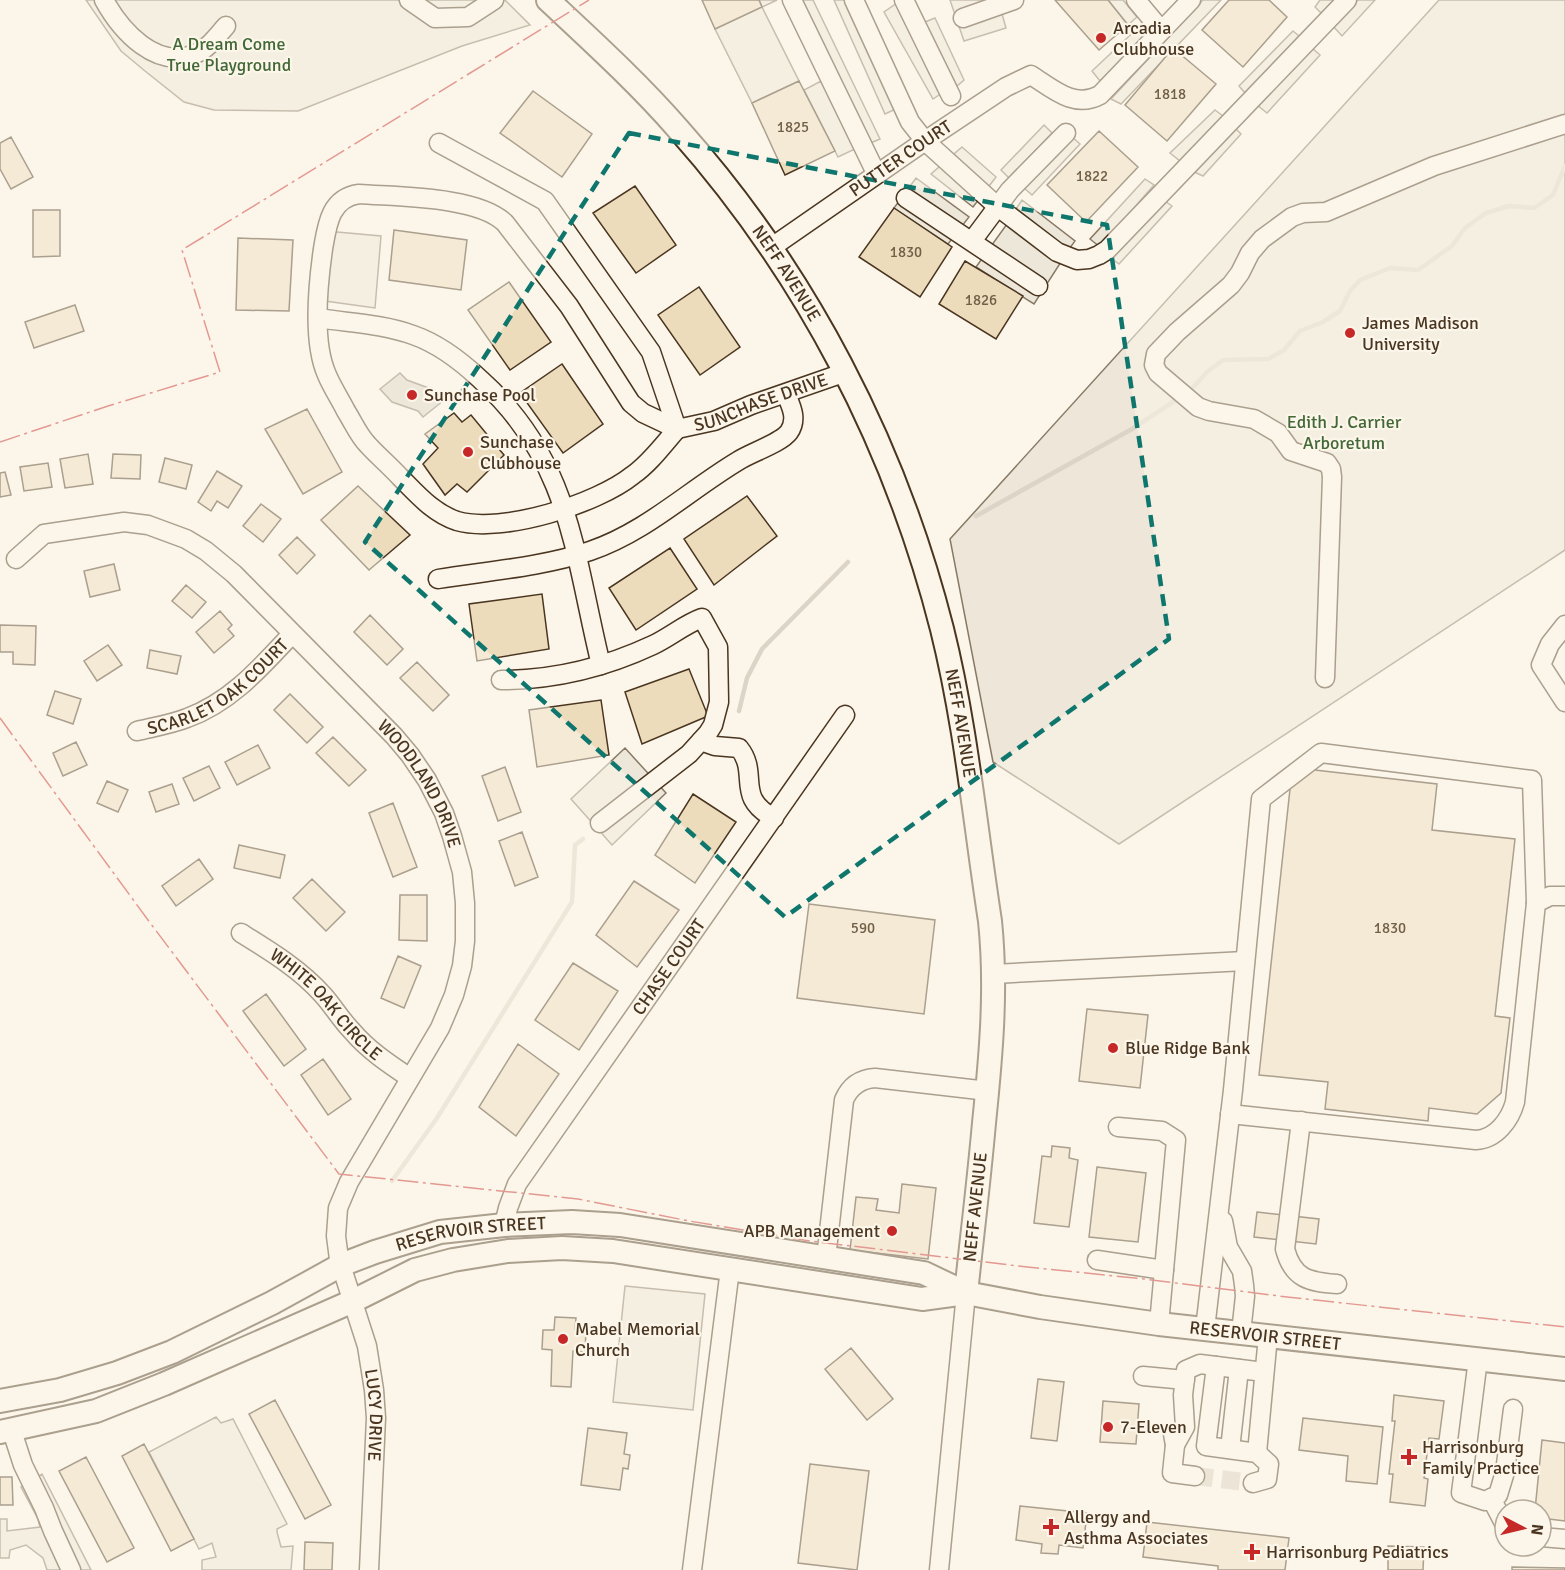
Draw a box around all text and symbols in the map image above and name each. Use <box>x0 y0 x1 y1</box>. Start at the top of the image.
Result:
place label: Arcadia Clubhouse <box>1113 17 1194 60</box>
marker: Arcadia Clubhouse <box>1094 31 1108 45</box>
park label: A Dream Come True Playground <box>167 33 291 76</box>
house number: 1818 <box>1154 85 1186 103</box>
street label: PUTTER COURT <box>845 115 956 201</box>
house number: 1825 <box>777 118 809 136</box>
house number: 1822 <box>1076 167 1108 185</box>
street label: NEFF AVENUE <box>747 221 826 325</box>
house number: 1830 <box>890 243 922 261</box>
house number: 1826 <box>965 291 997 309</box>
place label: James Madison University <box>1362 312 1479 355</box>
marker: James Madison University <box>1343 326 1357 340</box>
street label: SUNCHASE DRIVE <box>692 368 830 436</box>
place label: Sunchase Pool <box>424 384 536 406</box>
marker: Sunchase Pool <box>405 388 419 402</box>
park label: Edith J. Carrier Arboretum <box>1287 411 1402 454</box>
place label: Sunchase Clubhouse <box>480 431 561 474</box>
marker: Sunchase Clubhouse <box>461 445 475 459</box>
street label: SCARLET OAK COURT <box>145 634 293 739</box>
street label: NEFF AVENUE <box>940 667 981 779</box>
street label: WOODLAND DRIVE <box>373 715 466 850</box>
street label: CHASE COURT <box>628 914 710 1019</box>
house number: 590 <box>851 919 875 937</box>
house number: 1830 <box>1374 919 1406 937</box>
street label: WHITE OAK CIRCLE <box>266 944 386 1065</box>
place label: Blue Ridge Bank <box>1125 1037 1250 1059</box>
marker: Blue Ridge Bank <box>1106 1041 1120 1055</box>
street label: NEFF AVENUE <box>958 1151 992 1263</box>
street label: RESERVOIR STREET <box>393 1212 546 1256</box>
place label: APB Management <box>743 1220 880 1242</box>
marker: APB Management <box>885 1224 899 1238</box>
street label: RESERVOIR STREET <box>1188 1316 1342 1355</box>
place label: Mabel Memorial Church <box>575 1318 700 1361</box>
marker: Mabel Memorial Church <box>556 1332 570 1346</box>
street label: LUCY DRIVE <box>360 1367 387 1462</box>
place label: 7-Eleven <box>1120 1416 1187 1438</box>
marker: 7-Eleven <box>1101 1420 1115 1434</box>
place label: Harrisonburg Family Practice <box>1422 1436 1539 1479</box>
marker: Harrisonburg Family Practice <box>1400 1448 1418 1466</box>
north arrow <box>1493 1498 1553 1558</box>
place label: Allergy and Asthma Associates <box>1064 1506 1208 1549</box>
marker: Allergy and Asthma Associates <box>1042 1518 1060 1536</box>
text: N <box>1526 1523 1547 1536</box>
place label: Harrisonburg Pediatrics <box>1266 1541 1449 1563</box>
marker: Harrisonburg Pediatrics <box>1243 1543 1261 1561</box>

